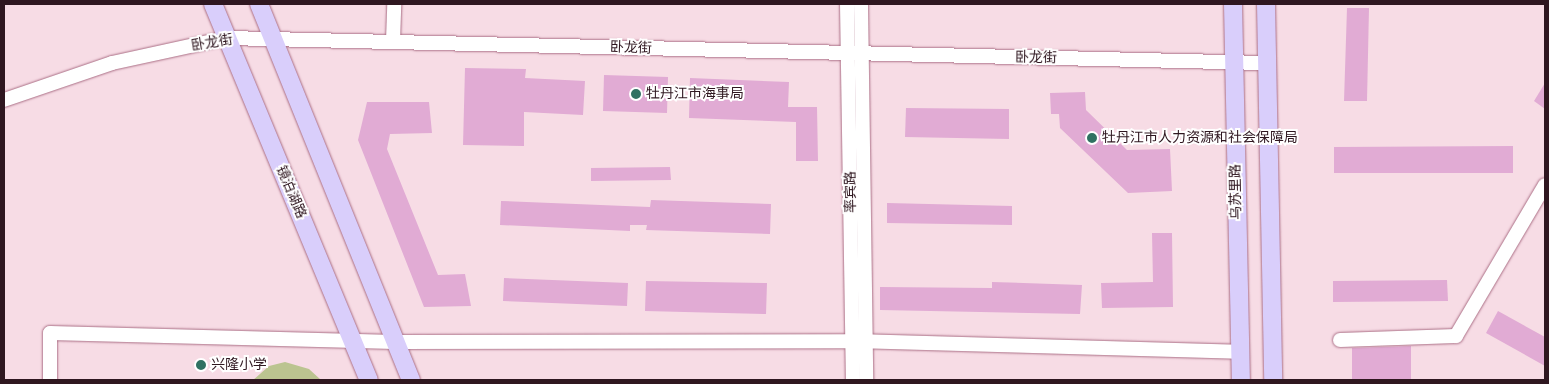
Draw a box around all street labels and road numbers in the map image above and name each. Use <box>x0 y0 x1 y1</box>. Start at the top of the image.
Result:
street label: 卧龙街 <box>190 31 234 55</box>
street label: 卧龙街 <box>610 39 652 57</box>
street label: 卧龙街 <box>1015 49 1057 67</box>
street label: 镜泊湖路 <box>272 163 310 221</box>
street label: 乌苏里路 <box>1227 164 1245 220</box>
street label: 率宾路 <box>842 171 860 213</box>

